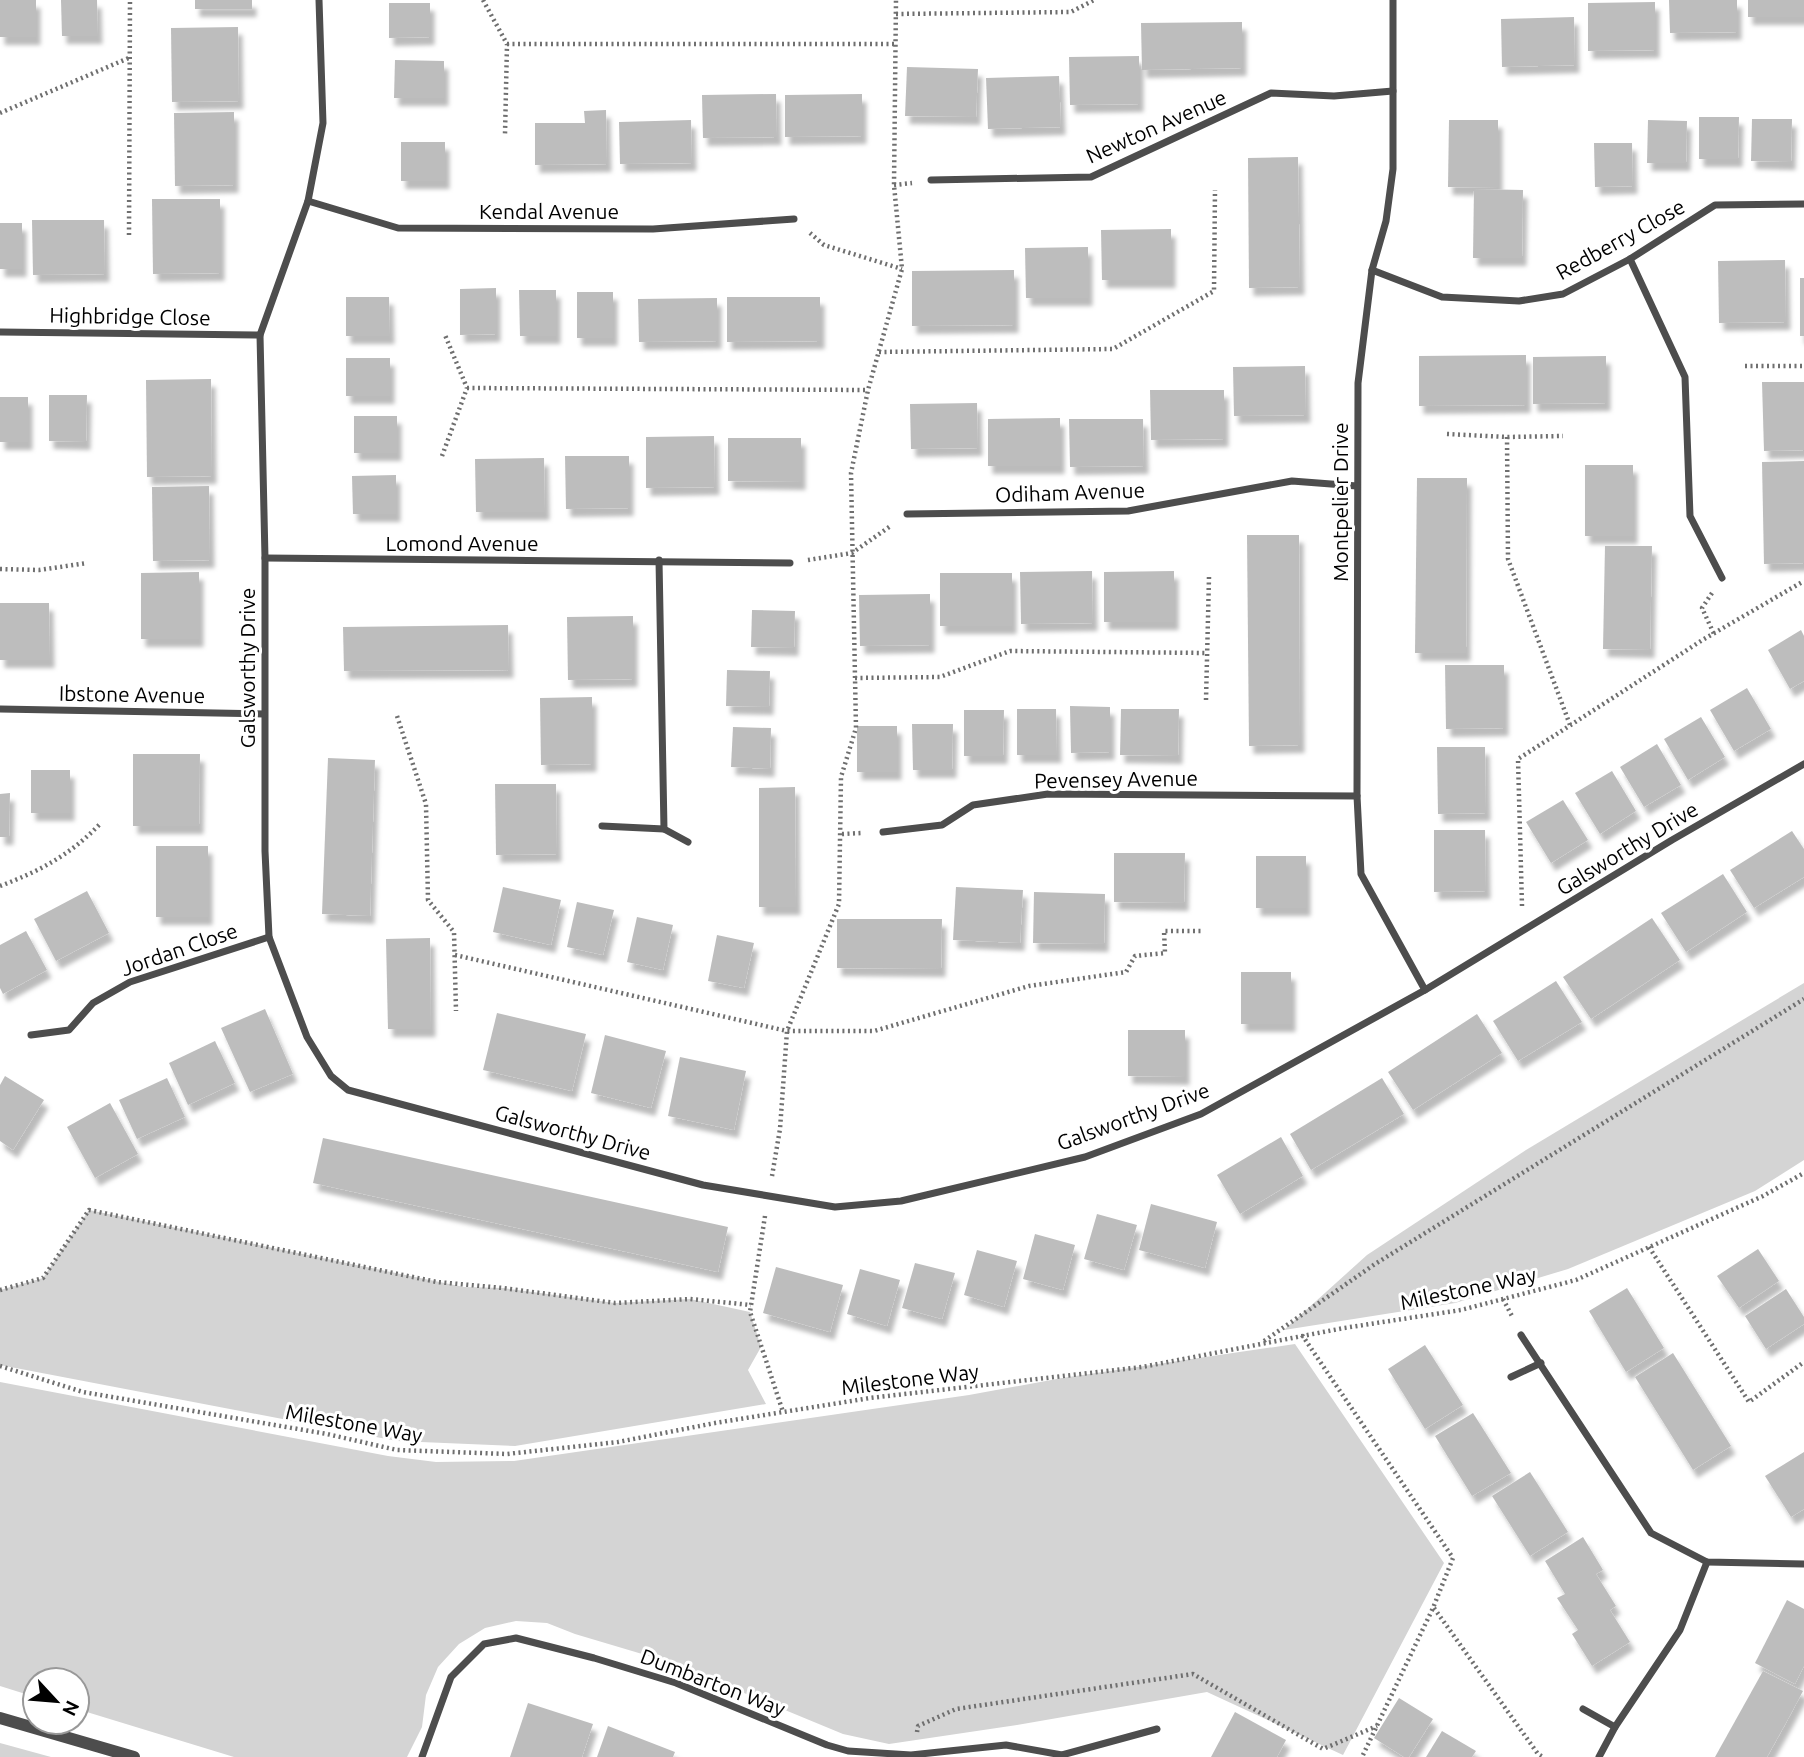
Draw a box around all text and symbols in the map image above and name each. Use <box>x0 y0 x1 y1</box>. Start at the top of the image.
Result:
street label: Newton Avenue <box>1082 84 1230 168</box>
street label: Redberry Close <box>1551 194 1689 284</box>
street label: Kendal Avenue <box>479 199 619 223</box>
street label: Highbridge Close <box>49 303 211 329</box>
street label: Montpelier Drive <box>1328 422 1352 582</box>
street label: Odiham Avenue <box>995 477 1145 507</box>
street label: Lomond Avenue <box>385 531 539 555</box>
street label: Galsworthy Drive <box>235 588 259 748</box>
street label: Ibstone Avenue <box>59 681 205 707</box>
street label: Pevensey Avenue <box>1034 766 1198 792</box>
street label: Galsworthy Drive <box>1552 796 1702 900</box>
street label: Jordan Close <box>118 918 240 980</box>
street label: Galsworthy Drive <box>1054 1077 1212 1155</box>
street label: Galsworthy Drive <box>492 1100 654 1164</box>
street label: Milestone Way <box>1398 1262 1538 1314</box>
street label: Milestone Way <box>840 1359 980 1399</box>
street label: Milestone Way <box>284 1399 424 1447</box>
street label: Dumbarton Way <box>637 1643 789 1721</box>
north arrow <box>21 1666 91 1736</box>
text: N <box>58 1697 84 1720</box>

